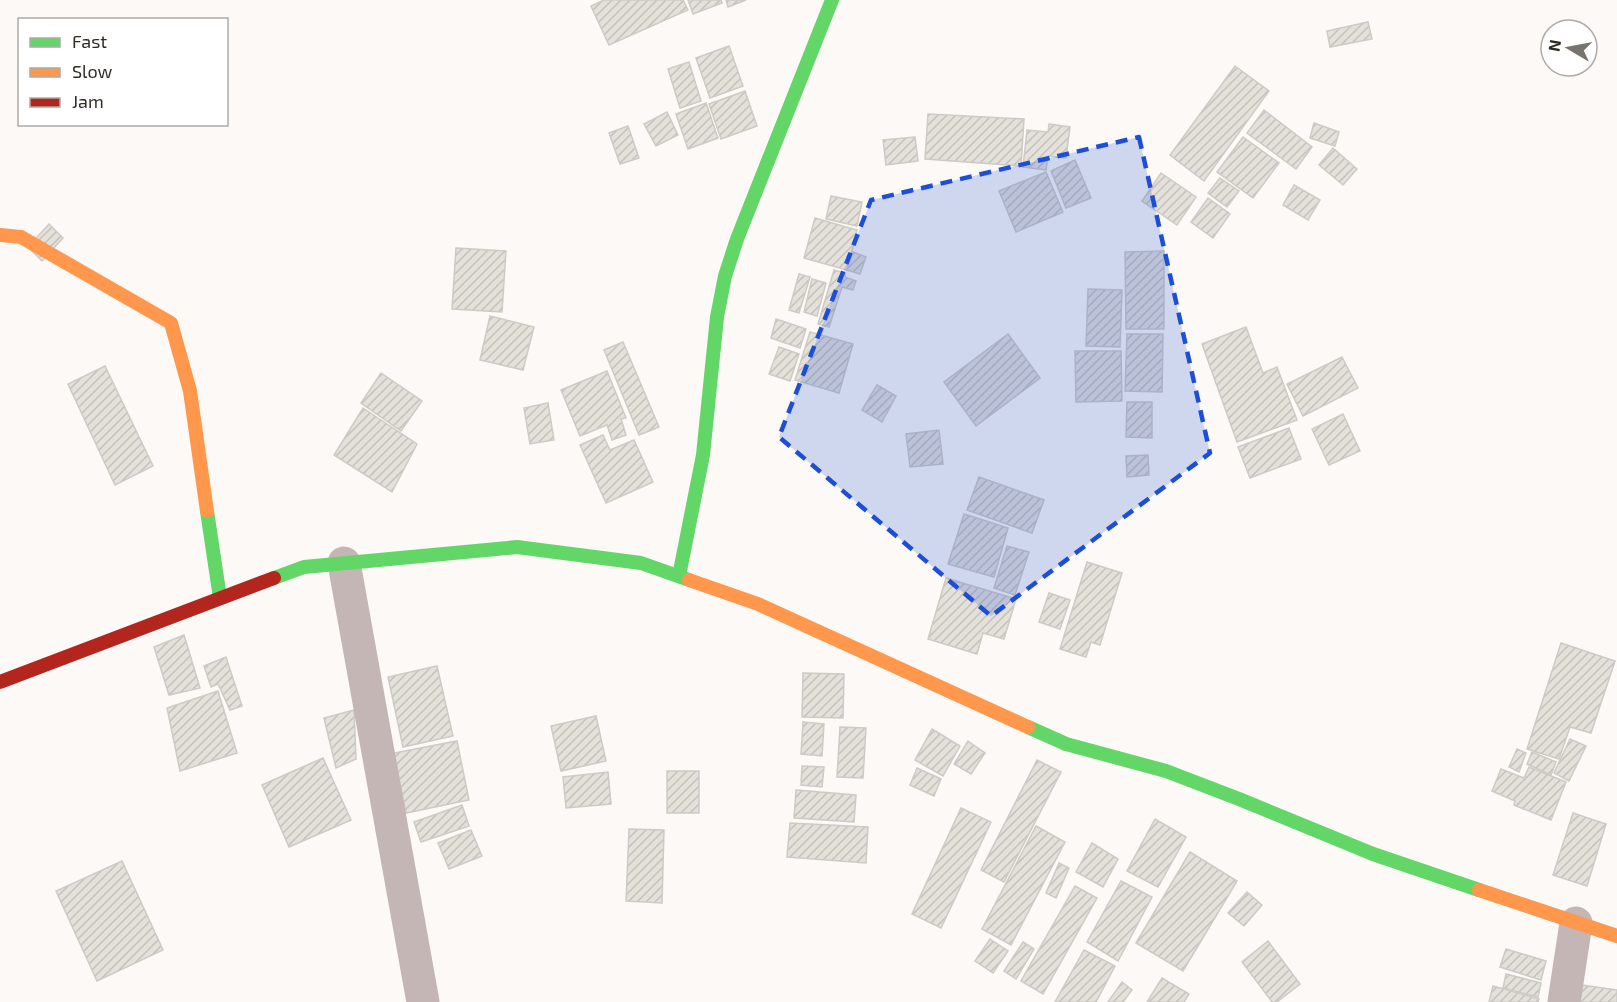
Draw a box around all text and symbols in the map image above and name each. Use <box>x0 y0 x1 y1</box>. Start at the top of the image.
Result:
legend <box>18 18 228 126</box>
north arrow <box>1539 18 1599 78</box>
text: Fast <box>72 30 107 52</box>
text: N <box>1543 38 1564 53</box>
text: Slow <box>72 60 113 82</box>
text: Jam <box>72 90 104 112</box>

